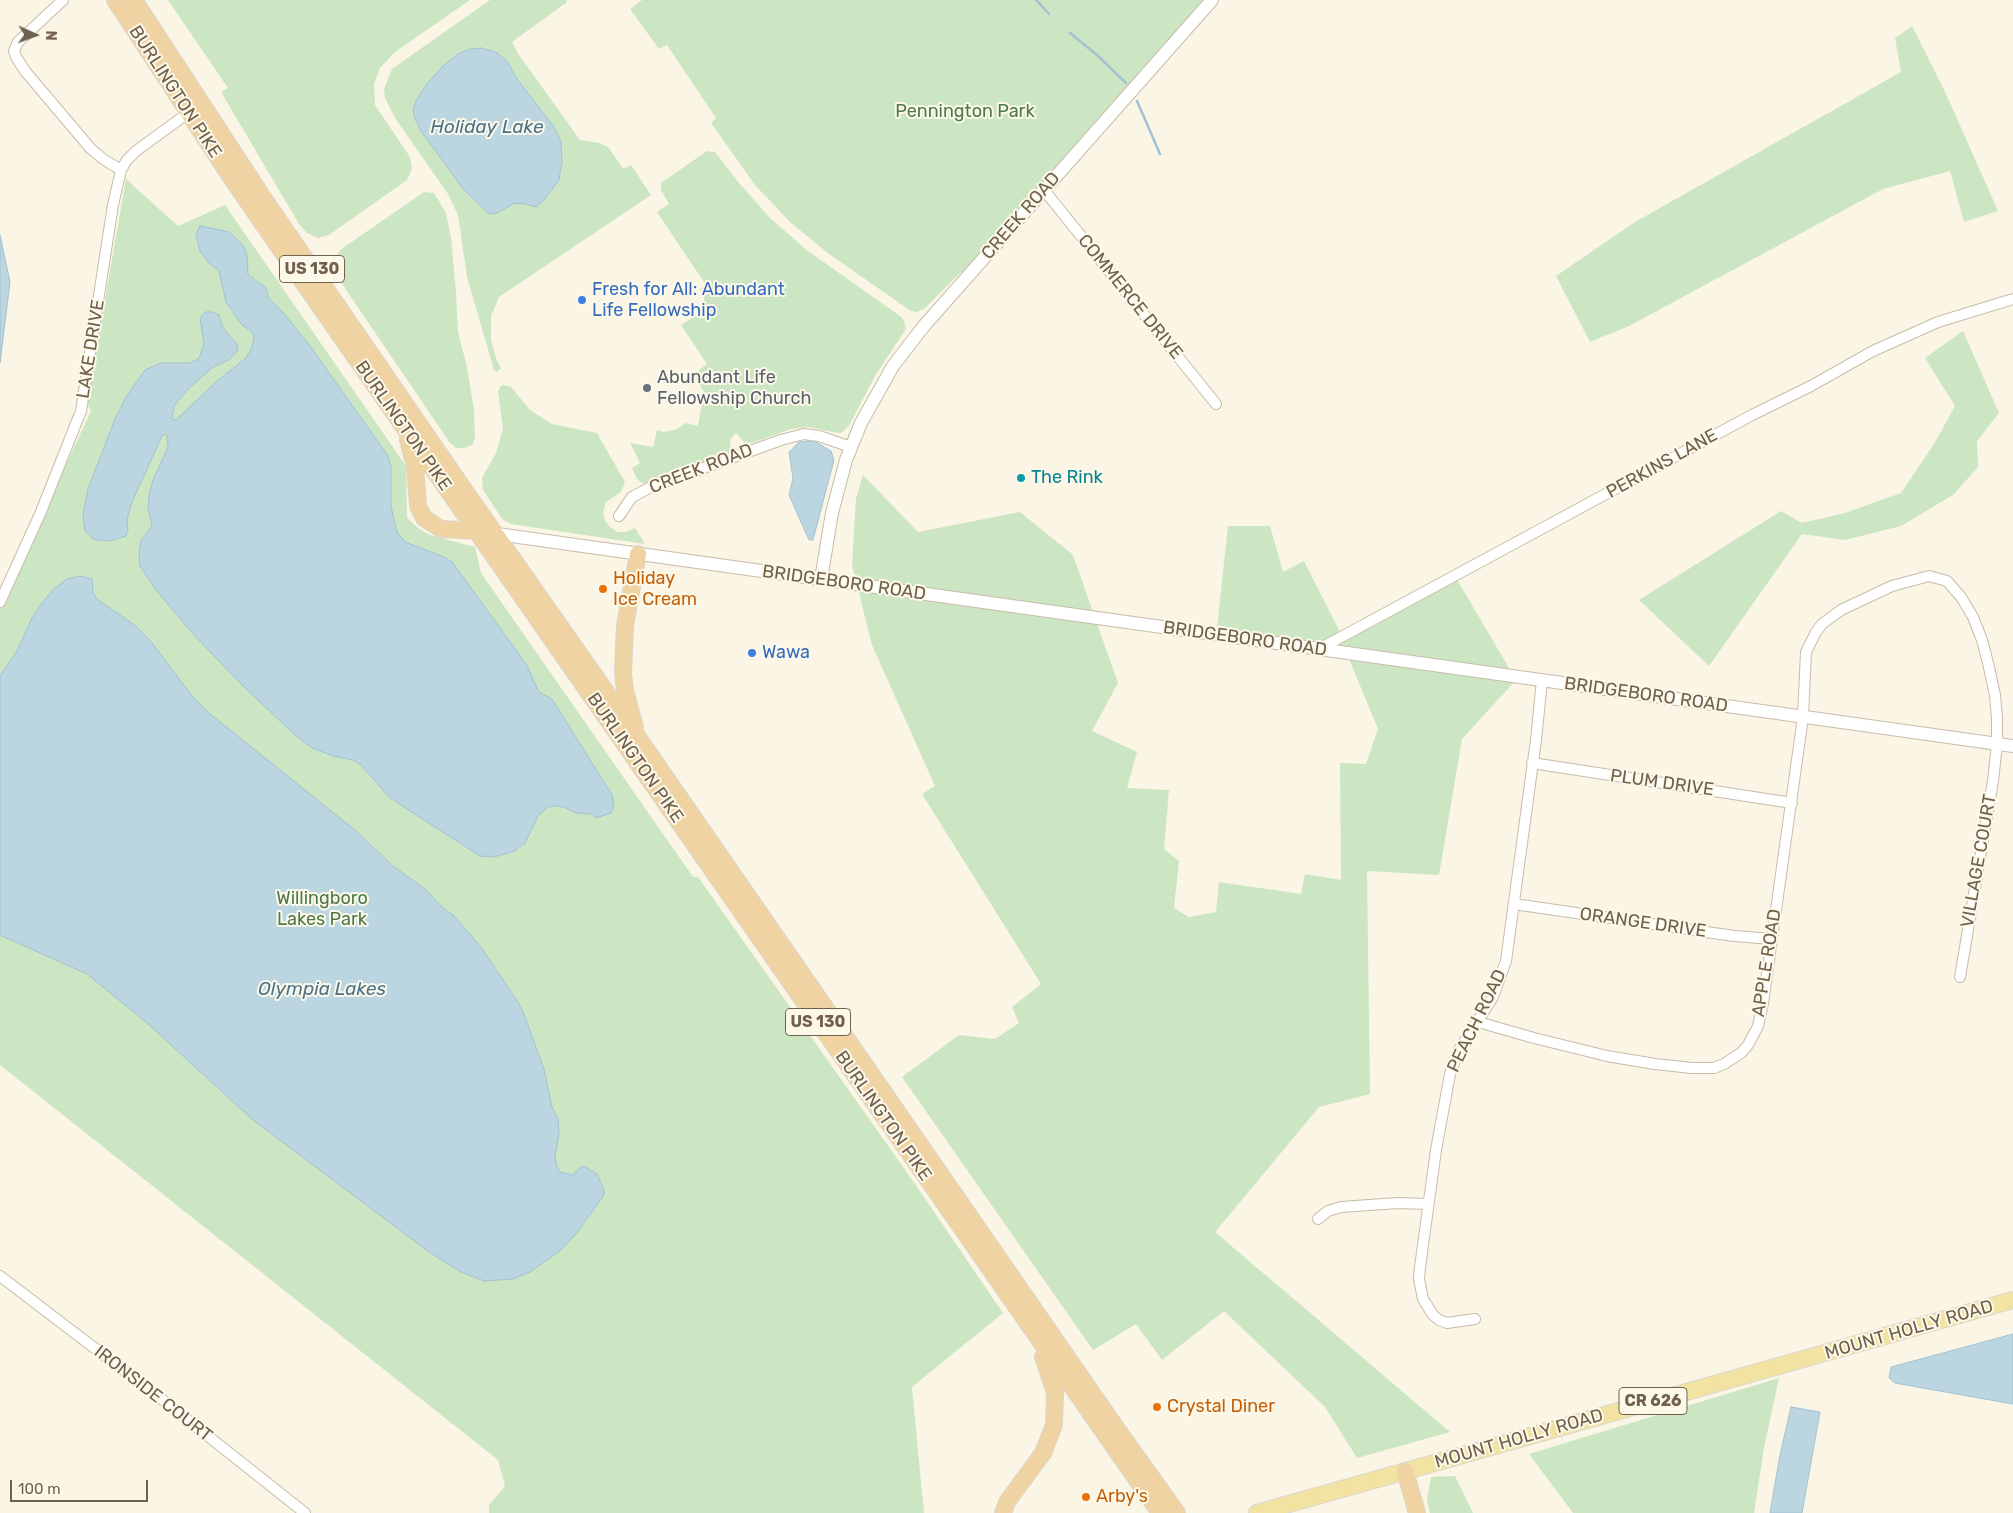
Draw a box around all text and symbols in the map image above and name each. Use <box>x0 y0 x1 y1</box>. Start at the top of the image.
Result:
north arrow <box>10 10 60 60</box>
street label: BURLINGTON PIKE <box>124 22 226 162</box>
text: N <box>42 30 59 41</box>
park label: Pennington Park <box>895 101 1035 123</box>
water label: Holiday Lake <box>430 117 544 139</box>
street label: CREEK ROAD <box>977 168 1065 264</box>
street label: COMMERCE DRIVE <box>1073 230 1187 364</box>
road number: US 130 <box>280 255 344 282</box>
place label: Fresh for All: Abundant Life Fellowship <box>592 279 785 322</box>
marker: Fresh for All: Abundant Life Fellowship <box>576 294 588 306</box>
street label: LAKE DRIVE <box>73 298 109 400</box>
street label: BURLINGTON PIKE <box>350 357 456 495</box>
place label: Abundant Life Fellowship Church <box>657 367 811 409</box>
marker: Abundant Life Fellowship Church <box>641 382 653 394</box>
street label: PERKINS LANE <box>1603 425 1721 503</box>
street label: CREEK ROAD <box>646 439 756 499</box>
place label: The Rink <box>1031 467 1103 489</box>
marker: The Rink <box>1015 472 1027 484</box>
street label: BRIDGEBORO ROAD <box>761 561 927 605</box>
place label: Holiday Ice Cream <box>613 568 697 610</box>
marker: Holiday Ice Cream <box>597 583 609 595</box>
street label: BRIDGEBORO ROAD <box>1162 617 1328 661</box>
place label: Wawa <box>762 642 810 664</box>
marker: Wawa <box>746 647 758 659</box>
street label: BRIDGEBORO ROAD <box>1563 673 1729 717</box>
street label: BURLINGTON PIKE <box>582 689 688 827</box>
street label: PLUM DRIVE <box>1609 765 1715 801</box>
street label: VILLAGE COURT <box>1957 793 2001 929</box>
park label: Willingboro Lakes Park <box>276 888 368 931</box>
street label: ORANGE DRIVE <box>1578 903 1708 943</box>
street label: APPLE ROAD <box>1748 908 1786 1018</box>
street label: PEACH ROAD <box>1443 966 1511 1076</box>
water label: Olympia Lakes <box>258 979 386 1001</box>
road number: US 130 <box>786 1009 850 1036</box>
street label: BURLINGTON PIKE <box>830 1047 936 1185</box>
street label: MOUNT HOLLY ROAD <box>1822 1296 1996 1364</box>
street label: IRONSIDE COURT <box>90 1341 216 1447</box>
road number: CR 626 <box>1619 1388 1687 1414</box>
place label: Crystal Diner <box>1167 1396 1275 1418</box>
marker: Crystal Diner <box>1151 1401 1163 1413</box>
street label: MOUNT HOLLY ROAD <box>1432 1405 1606 1473</box>
scale bar <box>12 1470 150 1502</box>
text: 100 m <box>18 1480 60 1498</box>
place label: Arby's <box>1096 1486 1148 1508</box>
marker: Arby's <box>1080 1491 1092 1503</box>

